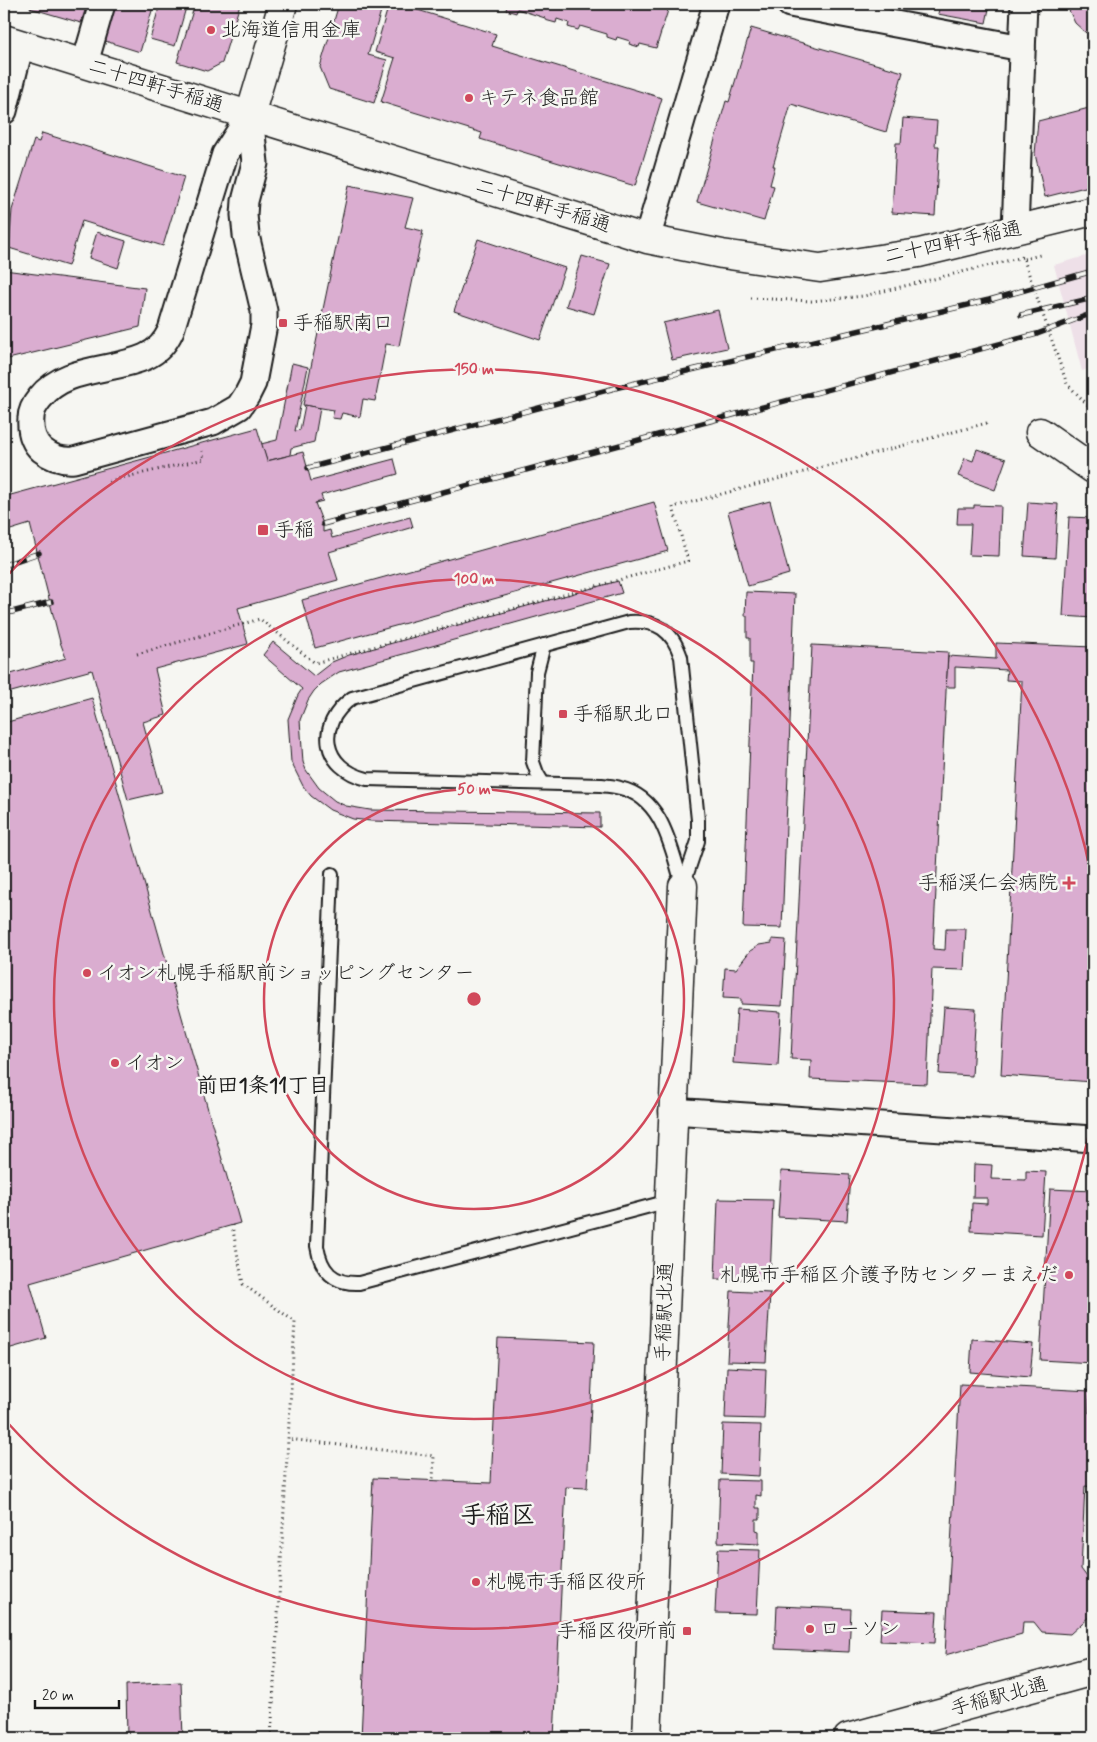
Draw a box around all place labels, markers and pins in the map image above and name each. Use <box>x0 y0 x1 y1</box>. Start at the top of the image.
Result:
place label: 北海道信用金庫 <box>221 17 361 44</box>
marker: 北海道信用金庫 <box>205 24 217 36</box>
place label: キテネ食品館 <box>479 85 599 112</box>
marker: キテネ食品館 <box>463 92 475 104</box>
place label: 手稲駅南口 <box>293 310 393 337</box>
marker: 手稲駅南口 <box>277 317 289 329</box>
place label: 手稲 <box>274 517 314 544</box>
marker: 手稲 <box>256 523 270 537</box>
place label: 手稲駅北口 <box>573 701 673 728</box>
marker: 手稲駅北口 <box>557 708 569 720</box>
place label: 手稲渓仁会病院 <box>918 870 1058 897</box>
marker: 手稲渓仁会病院 <box>1062 876 1076 890</box>
place label: イオン札幌手稲駅前ショッピングセンター <box>97 960 475 987</box>
marker: イオン札幌手稲駅前ショッピングセンター <box>81 967 93 979</box>
centre of rings <box>465 990 483 1008</box>
place label: イオン <box>125 1050 184 1077</box>
marker: イオン <box>109 1057 121 1069</box>
place label: 札幌市手稲区介護予防センターまえだ <box>720 1262 1059 1289</box>
marker: 札幌市手稲区介護予防センターまえだ <box>1063 1269 1075 1281</box>
place label: 札幌市手稲区役所 <box>486 1569 646 1596</box>
marker: 札幌市手稲区役所 <box>470 1576 482 1588</box>
place label: ローソン <box>820 1616 900 1643</box>
place label: 手稲区役所前 <box>557 1618 677 1645</box>
marker: ローソン <box>804 1623 816 1635</box>
marker: 手稲区役所前 <box>681 1625 693 1637</box>

